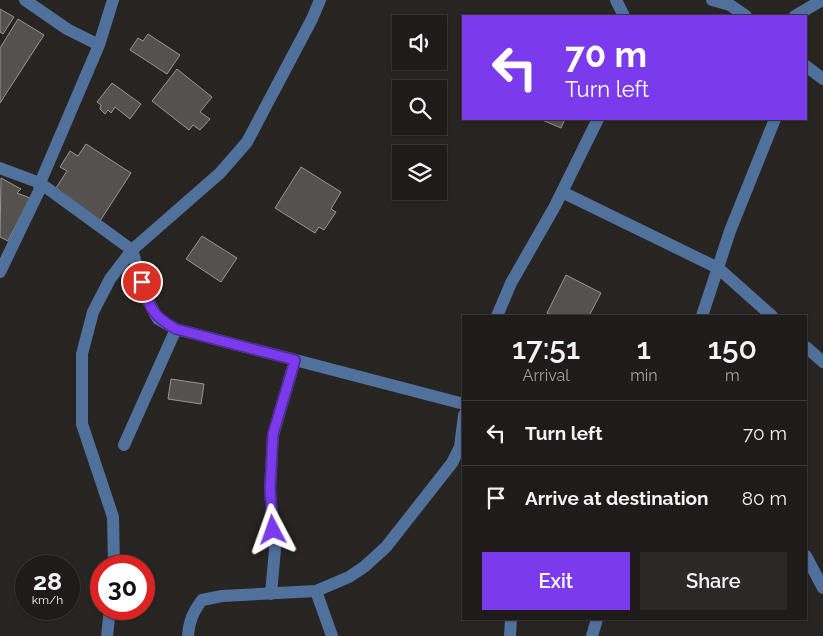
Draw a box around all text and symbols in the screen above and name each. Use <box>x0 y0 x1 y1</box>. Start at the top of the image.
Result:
map controls <box>392 15 447 200</box>
button: sound <box>392 15 447 70</box>
text: 70 m <box>565 34 647 75</box>
icon: left <box>482 35 547 100</box>
text: Turn left <box>565 76 649 102</box>
button: search <box>392 80 447 135</box>
button: layers <box>392 145 447 200</box>
pin <box>121 261 163 303</box>
icon: arrive <box>128 268 156 296</box>
text: 17:51 <box>512 331 580 366</box>
text: 1 <box>637 331 651 366</box>
text: 150 <box>708 331 757 366</box>
text: Arrival <box>523 366 570 385</box>
text: min <box>630 366 658 385</box>
text: m <box>725 366 740 385</box>
icon: left <box>482 419 510 447</box>
text: Turn left <box>525 422 602 444</box>
text: 70 m <box>743 422 787 444</box>
icon: arrive <box>482 484 510 512</box>
text: Arrive at destination <box>525 487 709 509</box>
text: 80 m <box>742 487 787 509</box>
position arrow <box>246 503 298 555</box>
button: Exit <box>482 552 630 610</box>
button: Share <box>640 552 787 610</box>
speed limit sign: 30 <box>90 555 155 620</box>
text: 28 <box>33 566 62 596</box>
text: km/h <box>32 593 63 607</box>

